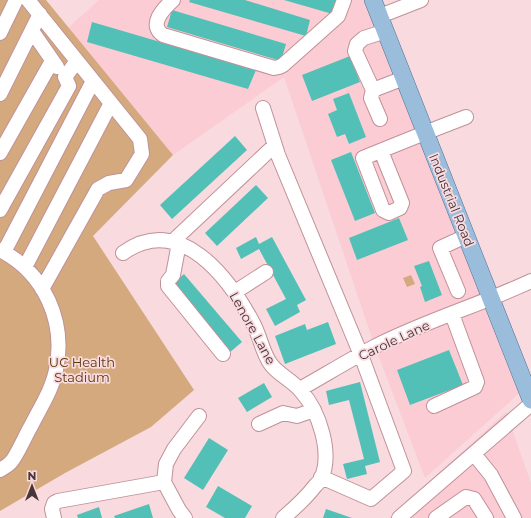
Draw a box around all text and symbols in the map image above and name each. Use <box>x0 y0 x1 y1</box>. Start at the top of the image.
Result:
street label: Industrial Road <box>426 151 478 249</box>
street label: Lenore Lane <box>226 289 280 367</box>
street label: Carole Lane <box>356 316 432 363</box>
park label: UC Health Stadium <box>49 354 115 385</box>
north arrow <box>12 466 52 506</box>
text: N <box>28 469 36 483</box>

